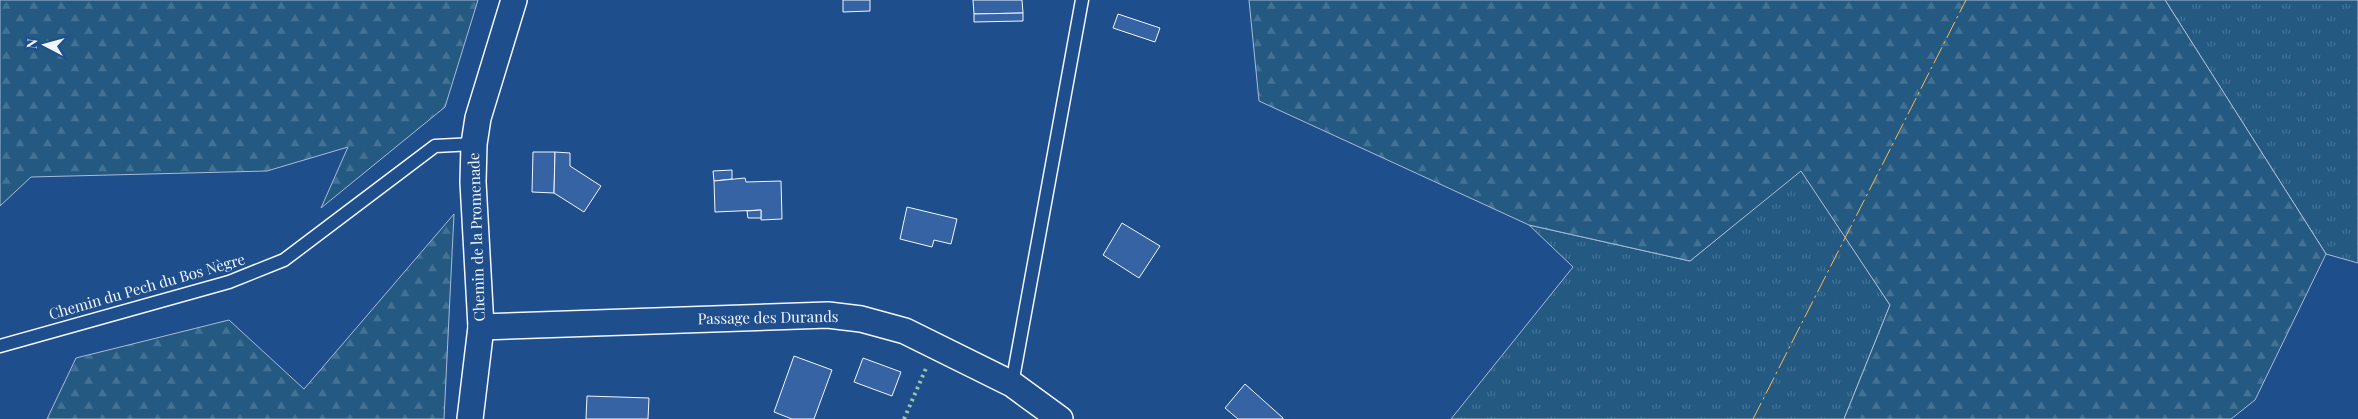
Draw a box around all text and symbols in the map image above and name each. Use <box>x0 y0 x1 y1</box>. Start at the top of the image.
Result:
north arrow <box>20 20 70 70</box>
text: N <box>22 38 42 50</box>
street label: Chemin de la Promenade <box>463 152 489 322</box>
street label: Chemin du Pech du Bos Nègre <box>46 248 247 324</box>
street label: Passage des Durands <box>697 306 839 328</box>

